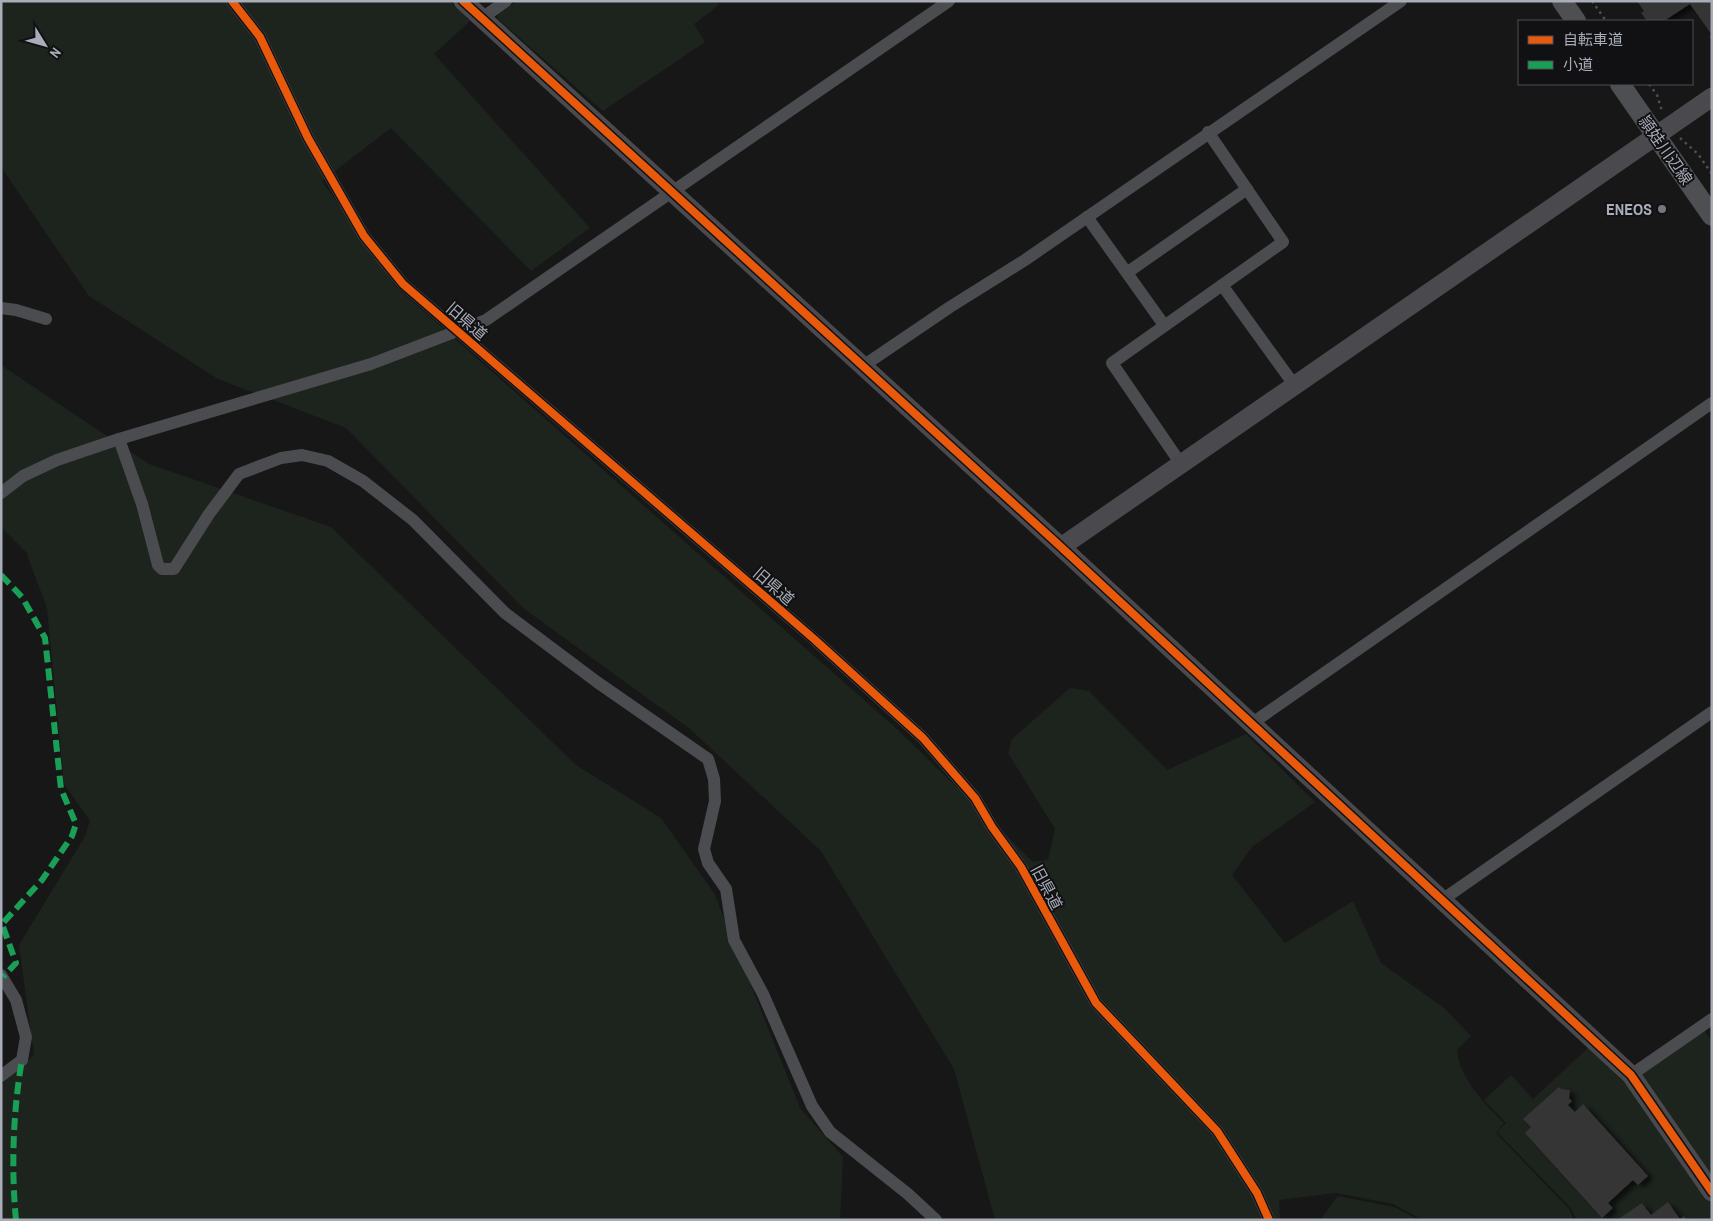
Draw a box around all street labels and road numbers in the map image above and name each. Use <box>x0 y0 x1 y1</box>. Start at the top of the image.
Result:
street label: 頴娃川辺線 <box>1634 111 1698 189</box>
street label: 旧県道 <box>442 297 492 345</box>
street label: 旧県道 <box>749 562 799 610</box>
street label: 旧県道 <box>1026 861 1068 913</box>

